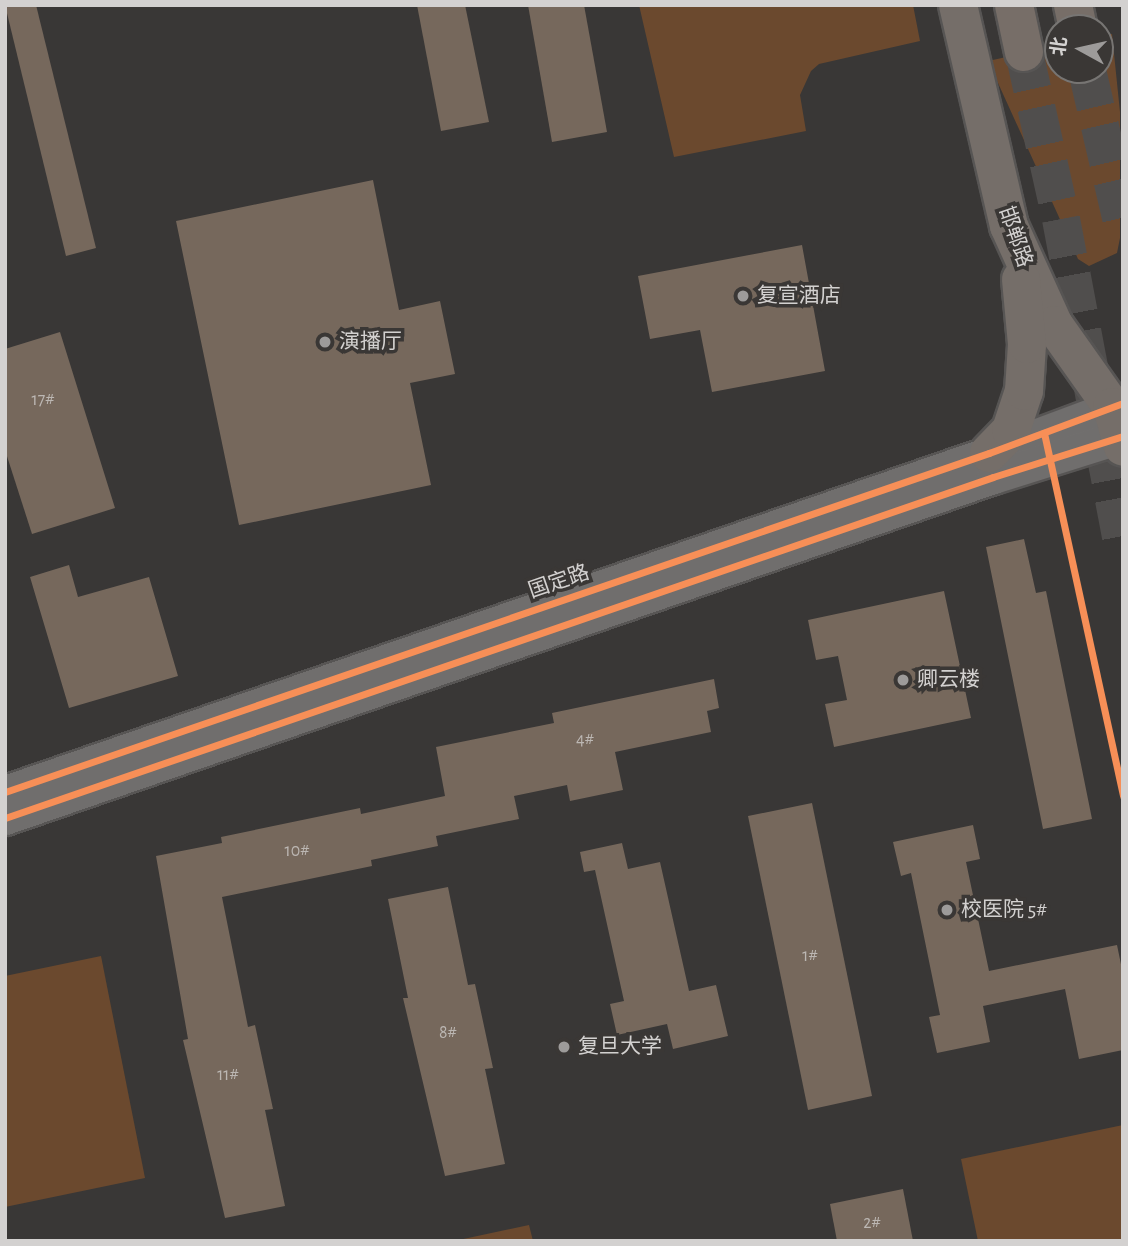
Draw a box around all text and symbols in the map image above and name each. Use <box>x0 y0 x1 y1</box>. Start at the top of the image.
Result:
north arrow <box>1044 14 1114 84</box>
text: 北 <box>1049 36 1070 57</box>
street label: 邯郸路 <box>993 203 1037 271</box>
place label: 复宣酒店 <box>757 283 841 309</box>
marker: 复宣酒店 <box>735 288 751 304</box>
place label: 演播厅 <box>339 329 402 355</box>
marker: 演播厅 <box>317 334 333 350</box>
house number: 17# <box>32 389 54 411</box>
street label: 国定路 <box>525 560 593 604</box>
place label: 卿云楼 <box>917 667 980 693</box>
marker: 卿云楼 <box>895 672 911 688</box>
house number: 4# <box>576 729 594 751</box>
house number: 10# <box>285 840 309 862</box>
place label: 校医院 5# <box>961 897 1047 923</box>
marker: 校医院 5# <box>939 902 955 918</box>
house number: 1# <box>802 945 818 967</box>
house number: 8# <box>439 1022 457 1044</box>
place label: 复旦大学 <box>578 1034 662 1060</box>
marker: 复旦大学 <box>556 1039 572 1055</box>
house number: 11# <box>217 1064 239 1086</box>
house number: 2# <box>863 1212 881 1234</box>

